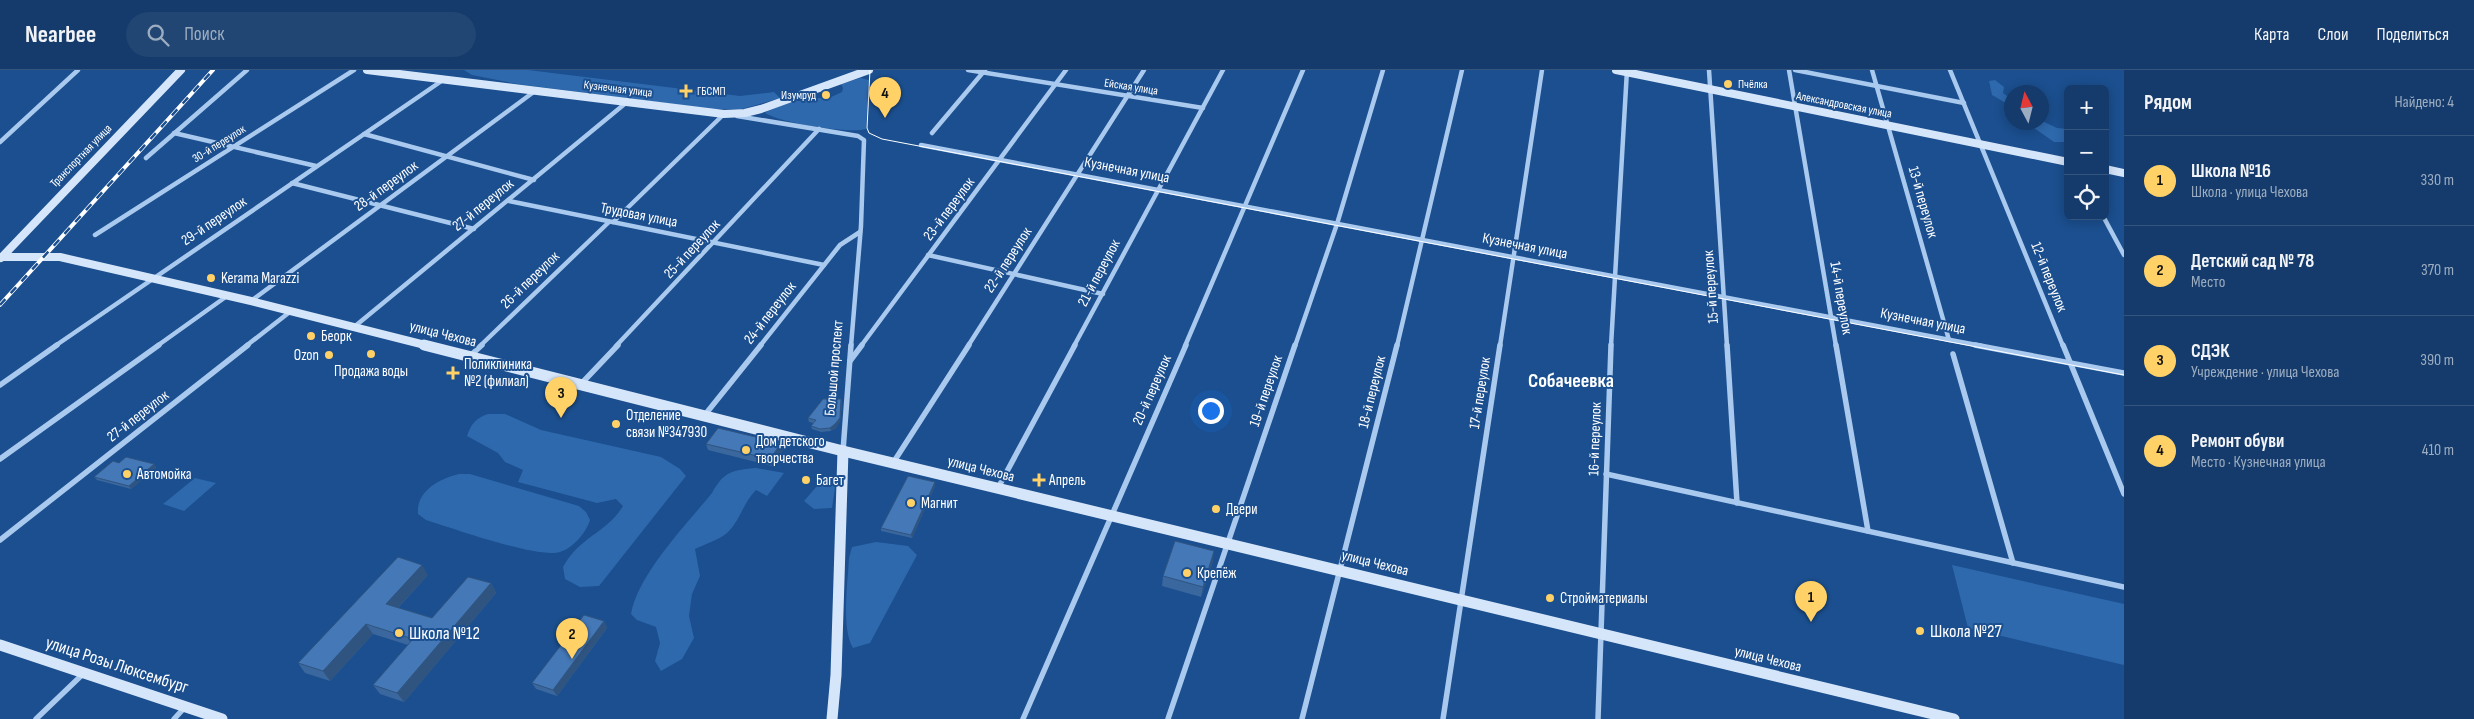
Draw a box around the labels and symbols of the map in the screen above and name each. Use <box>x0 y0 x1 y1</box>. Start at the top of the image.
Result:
street label: Ейская улица <box>1103 75 1159 99</box>
street label: Кузнечная улица <box>583 77 654 101</box>
pin: 4 <box>869 77 901 118</box>
place label: Пчёлка <box>1738 77 1768 92</box>
marker: Пчёлка <box>1722 78 1734 90</box>
marker: ГБСМП <box>679 84 693 98</box>
place label: ГБСМП <box>697 84 726 99</box>
north arrow <box>2004 85 2049 130</box>
place label: Изумруд <box>781 88 816 103</box>
street label: Александровская улица <box>1794 88 1893 122</box>
marker: Изумруд <box>820 89 832 101</box>
street label: Транспортная улица <box>47 121 115 191</box>
street label: 30-й переулок <box>190 122 249 166</box>
street label: Кузнечная улица <box>1083 152 1171 188</box>
street label: 28-й переулок <box>350 156 422 216</box>
street label: 13-й переулок <box>1904 164 1942 240</box>
street label: 23-й переулок <box>919 173 979 244</box>
street label: 27-й переулок <box>448 174 518 236</box>
street label: 29-й переулок <box>178 192 251 250</box>
street label: Трудовая улица <box>599 198 679 232</box>
street label: 25-й переулок <box>660 215 724 283</box>
street label: 22-й переулок <box>980 223 1036 296</box>
street label: Кузнечная улица <box>1481 228 1569 264</box>
street label: 21-й переулок <box>1073 236 1125 310</box>
street label: 12-й переулок <box>2026 239 2072 315</box>
street label: 26-й переулок <box>497 247 564 313</box>
street label: 15-й переулок <box>1699 249 1723 324</box>
street label: 14-й переулок <box>1825 260 1857 336</box>
place label: Kerama Marazzi <box>221 269 299 288</box>
marker: Kerama Marazzi <box>205 272 217 284</box>
street label: 24-й переулок <box>740 278 801 348</box>
street label: Кузнечная улица <box>1879 303 1967 339</box>
street label: улица Чехова <box>408 317 479 352</box>
street label: Большой проспект <box>820 319 848 417</box>
place label: Беорк <box>321 327 352 346</box>
marker: Беорк <box>305 330 317 342</box>
place label: Ozon <box>294 346 319 365</box>
marker: Продажа воды <box>365 348 377 360</box>
marker: Ozon <box>323 349 335 361</box>
street label: 20-й переулок <box>1128 352 1176 428</box>
street label: 19-й переулок <box>1245 353 1287 429</box>
street label: 18-й переулок <box>1354 354 1390 430</box>
place label: Поликлиника №2 (филиал) <box>464 355 532 391</box>
street label: 17-й переулок <box>1465 355 1495 430</box>
place label: Продажа воды <box>334 362 408 381</box>
marker: Поликлиника №2 (филиал) <box>446 366 460 380</box>
district label: Собачеевка <box>1528 369 1614 393</box>
pin: 3 <box>545 377 577 418</box>
street label: 27-й переулок <box>103 386 173 446</box>
your location <box>1198 398 1224 424</box>
street label: 16-й переулок <box>1584 401 1606 476</box>
place label: Отделение связи №347930 <box>626 406 707 442</box>
marker: Отделение связи №347930 <box>610 418 622 430</box>
place label: Дом детского творчества <box>756 432 825 468</box>
marker: Дом детского творчества <box>740 444 752 456</box>
street label: улица Чехова <box>946 452 1017 487</box>
place label: Автомойка <box>136 465 192 484</box>
marker: Автомойка <box>121 468 133 480</box>
place label: Багет <box>816 471 844 490</box>
place label: Апрель <box>1048 471 1086 490</box>
marker: Багет <box>800 474 812 486</box>
marker: Апрель <box>1033 474 1045 486</box>
place label: Магнит <box>921 494 958 513</box>
marker: Магнит <box>905 497 917 509</box>
place label: Двери <box>1226 500 1257 519</box>
marker: Двери <box>1210 503 1222 515</box>
street label: улица Чехова <box>1340 546 1411 581</box>
place label: Крепёж <box>1197 564 1236 583</box>
marker: Крепёж <box>1181 567 1193 579</box>
pin: 1 <box>1795 581 1827 622</box>
place label: Стройматериалы <box>1560 589 1648 608</box>
marker: Стройматериалы <box>1544 592 1556 604</box>
pin: 2 <box>556 618 588 659</box>
place label: Школа №27 <box>1930 621 2002 642</box>
place label: Школа №12 <box>409 623 480 644</box>
marker: Школа №27 <box>1914 625 1926 637</box>
marker: Школа №12 <box>393 627 405 639</box>
street label: улица Розы Люксембург <box>43 632 192 698</box>
street label: улица Чехова <box>1733 642 1804 677</box>

